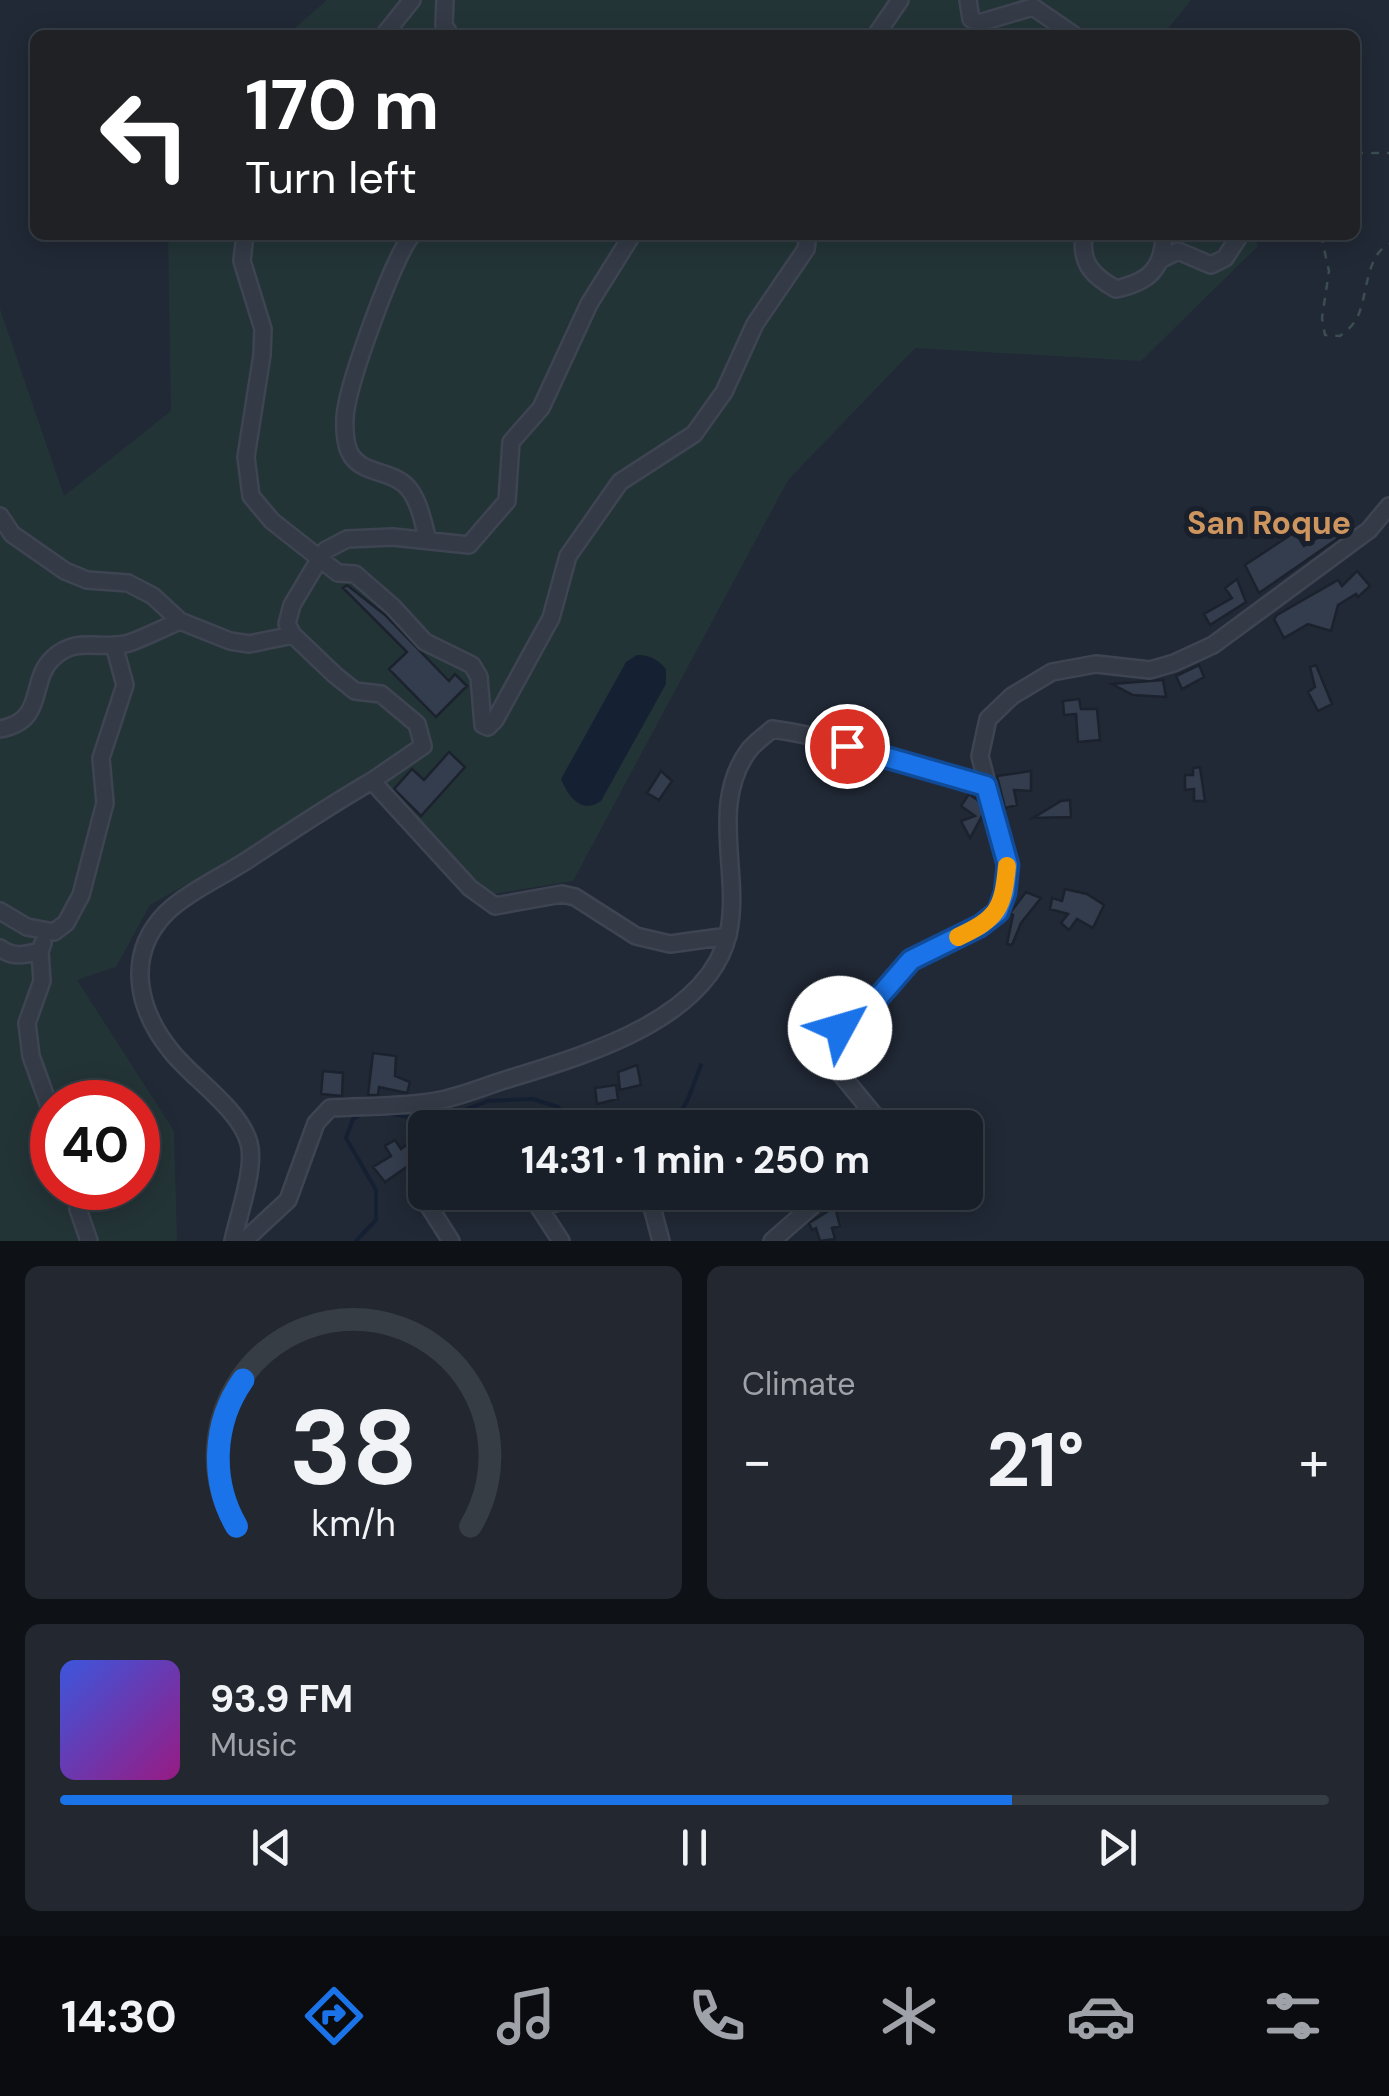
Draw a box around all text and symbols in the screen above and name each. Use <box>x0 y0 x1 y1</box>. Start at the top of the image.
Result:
text: 170 m <box>245 60 439 151</box>
icon: left <box>80 70 210 200</box>
text: Turn left <box>245 148 417 207</box>
district label: San Roque <box>1187 502 1351 544</box>
pin <box>805 704 890 789</box>
icon: arrive <box>820 719 875 774</box>
position arrow <box>788 976 892 1080</box>
speed limit sign: 40 <box>30 1080 160 1210</box>
text: 14:31 · 1 min · 250 m <box>521 1135 870 1185</box>
text: Climate <box>742 1363 856 1405</box>
text: 38 <box>289 1381 418 1516</box>
text: 21° <box>987 1412 1084 1509</box>
text: − <box>742 1425 772 1497</box>
text: + <box>1299 1425 1329 1497</box>
text: km/h <box>311 1501 396 1547</box>
text: 93.9 FM <box>210 1674 353 1724</box>
text: Music <box>210 1724 297 1766</box>
icon: previous <box>244 1820 299 1875</box>
icon: pause <box>667 1820 722 1875</box>
icon: next <box>1090 1820 1145 1875</box>
icon: directions <box>299 1981 369 2051</box>
icon: music <box>491 1981 561 2051</box>
icon: phone <box>682 1981 752 2051</box>
icon: climate <box>874 1981 944 2051</box>
icon: car <box>1066 1981 1136 2051</box>
icon: filters <box>1258 1981 1328 2051</box>
text: 14:30 <box>61 1987 177 2046</box>

